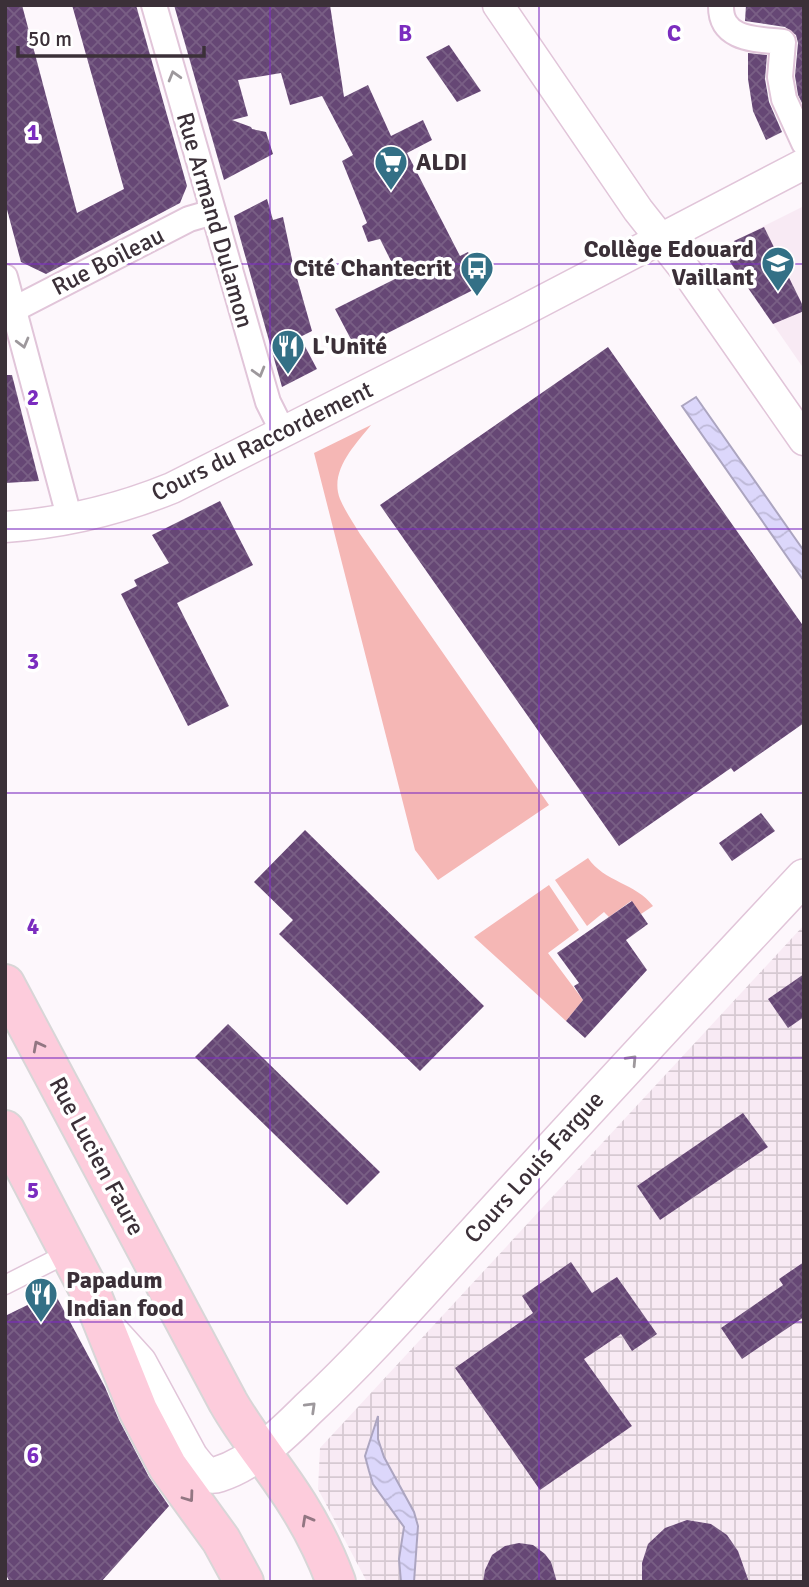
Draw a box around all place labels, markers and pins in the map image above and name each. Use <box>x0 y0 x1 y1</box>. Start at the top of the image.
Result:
supermarket icon: ALDI <box>372 143 410 192</box>
place label: ALDI <box>416 147 467 177</box>
place label: Collège Edouard Vaillant <box>584 234 754 292</box>
school or university icon: Collège Edouard Vaillant <box>759 244 797 293</box>
bus stop icon: Cité Chantecrit <box>458 249 496 298</box>
place label: Cité Chantecrit <box>293 253 452 283</box>
restaurant icon: L'Unité <box>269 327 307 376</box>
place label: L'Unité <box>312 331 387 361</box>
place label: Papadum Indian food <box>66 1265 184 1323</box>
restaurant icon: Papadum Indian food <box>22 1275 60 1324</box>

